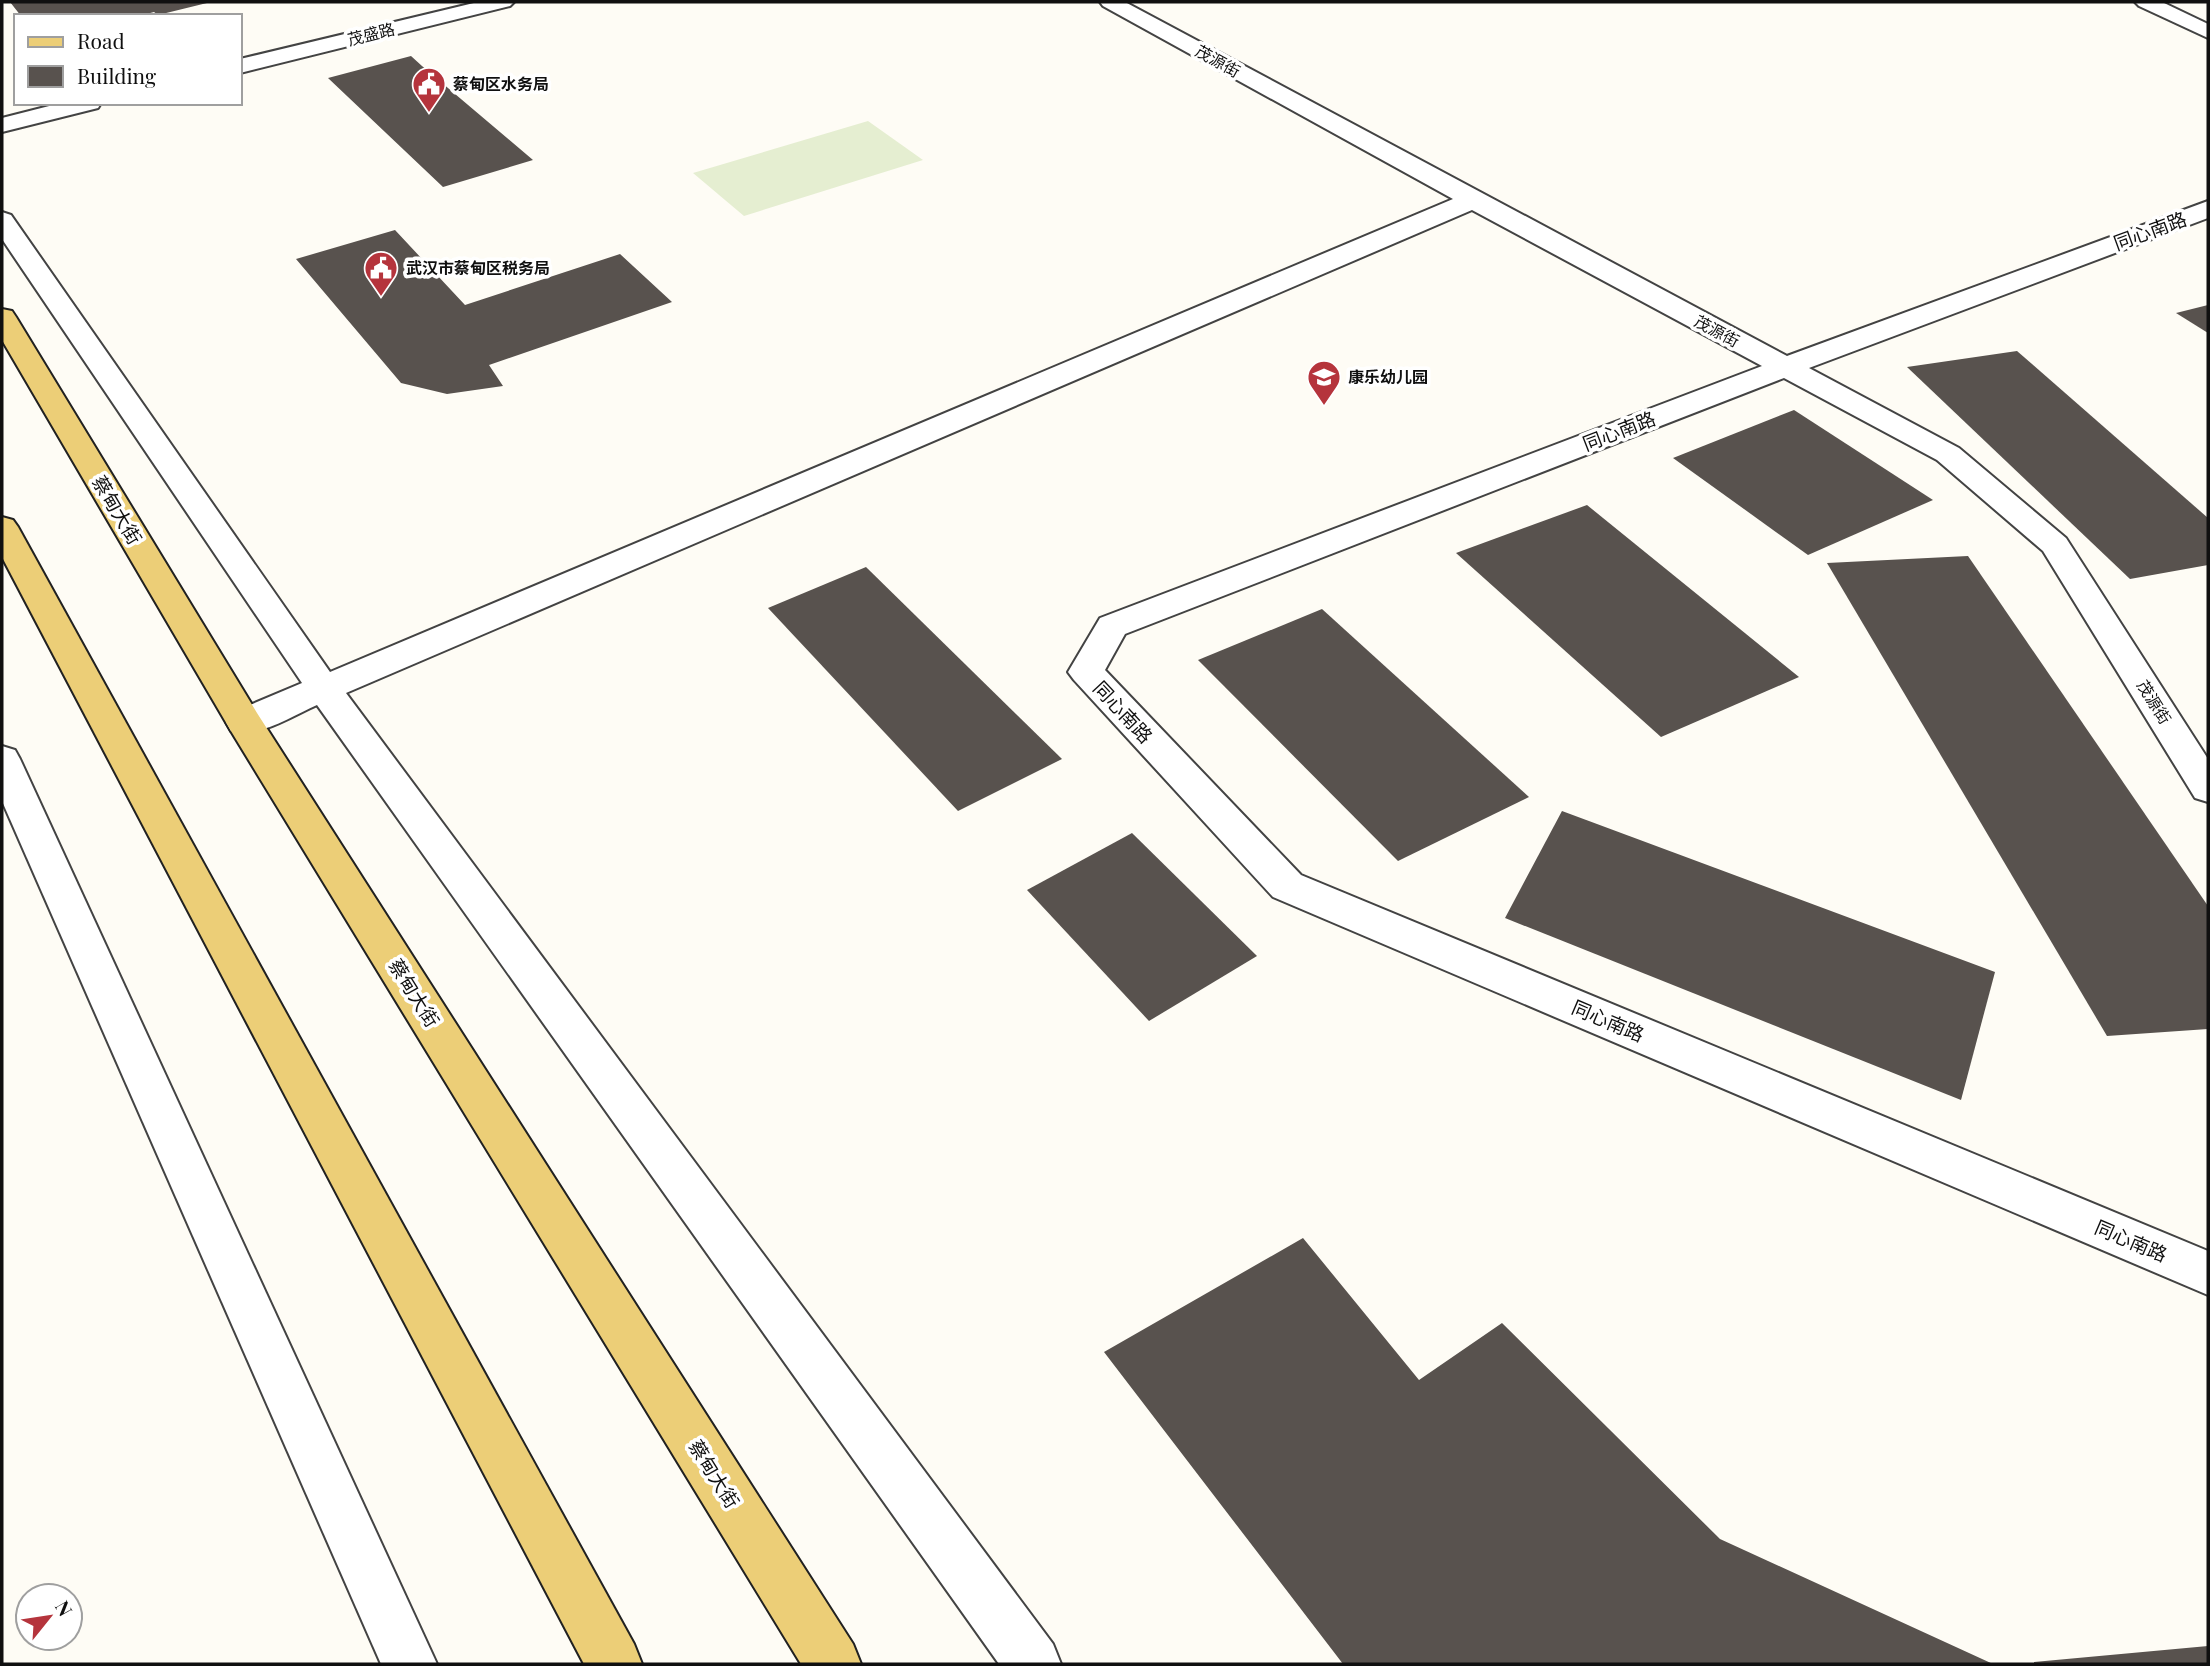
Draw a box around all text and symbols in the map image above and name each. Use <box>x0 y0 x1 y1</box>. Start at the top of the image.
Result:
legend <box>14 14 242 105</box>
street label: 茂盛路 <box>345 18 397 50</box>
text: Road <box>77 26 125 54</box>
street label: 茂源街 <box>1192 40 1244 81</box>
text: Building <box>77 61 156 89</box>
public building icon: 蔡甸区水务局 <box>410 65 448 114</box>
place label: 蔡甸区水务局 <box>453 73 549 94</box>
street label: 同心南路 <box>2109 205 2190 255</box>
public building icon: 武汉市蔡甸区税务局 <box>362 249 400 298</box>
place label: 武汉市蔡甸区税务局 <box>406 257 550 278</box>
street label: 茂源街 <box>1691 310 1743 351</box>
school or university icon: 康乐幼儿园 <box>1305 358 1343 407</box>
place label: 康乐幼儿园 <box>1348 366 1428 387</box>
street label: 同心南路 <box>1578 404 1659 456</box>
street label: 蔡甸大街 <box>87 470 149 549</box>
street label: 同心南路 <box>1088 675 1159 748</box>
street label: 茂源街 <box>2133 676 2176 728</box>
street label: 蔡甸大街 <box>384 953 446 1032</box>
street label: 同心南路 <box>1568 993 1648 1047</box>
street label: 同心南路 <box>2091 1213 2171 1267</box>
street label: 蔡甸大街 <box>684 1434 746 1513</box>
north arrow <box>14 1582 84 1652</box>
text: N <box>50 1596 79 1621</box>

